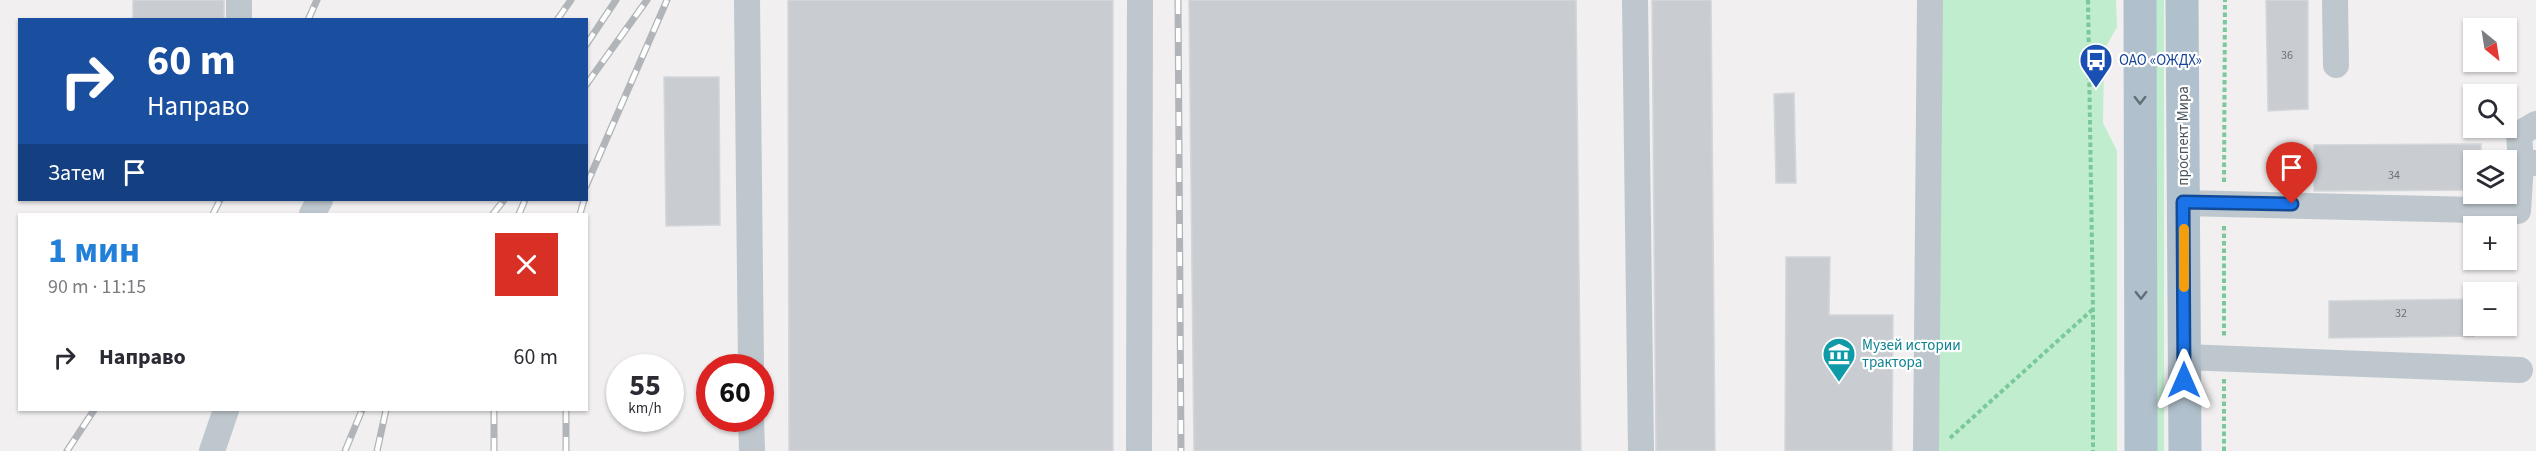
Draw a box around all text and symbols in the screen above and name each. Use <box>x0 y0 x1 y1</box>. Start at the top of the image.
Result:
north arrow <box>2463 18 2517 72</box>
map controls <box>2463 18 2517 336</box>
text: 60 m <box>147 31 236 91</box>
icon: right <box>48 42 126 120</box>
bus stop icon: ОАО «ОЖДХ» <box>2078 42 2114 89</box>
house number: 36 <box>2281 47 2293 64</box>
place label: ОАО «ОЖДХ» <box>2119 50 2202 71</box>
button: search <box>2463 84 2517 138</box>
street label: проспект Мира <box>2173 86 2194 186</box>
text: Направо <box>147 87 250 126</box>
one-way arrow <box>2134 96 2146 105</box>
pin <box>2266 142 2317 204</box>
button: layers <box>2463 150 2517 204</box>
icon: arrive <box>2275 151 2308 184</box>
icon: arrive <box>118 156 151 189</box>
text: Затем <box>48 157 106 189</box>
house number: 34 <box>2388 167 2400 184</box>
button: + <box>2463 216 2517 270</box>
text: 1 мин <box>48 225 140 276</box>
button: close <box>495 233 558 296</box>
text: 90 m · 11:15 <box>48 273 146 301</box>
button: − <box>2463 282 2517 336</box>
one-way arrow <box>2135 291 2147 300</box>
house number: 32 <box>2395 305 2407 322</box>
place label: Музей истории трактора <box>1862 335 1961 373</box>
museum icon: Музей истории трактора <box>1821 336 1857 383</box>
icon: right <box>48 341 81 374</box>
text: Направо <box>99 341 186 373</box>
text: 60 m <box>513 341 558 373</box>
position arrow <box>2152 348 2216 412</box>
speed limit sign: 60 <box>696 354 774 432</box>
text: 55 <box>629 364 661 407</box>
text: km/h <box>628 398 662 419</box>

